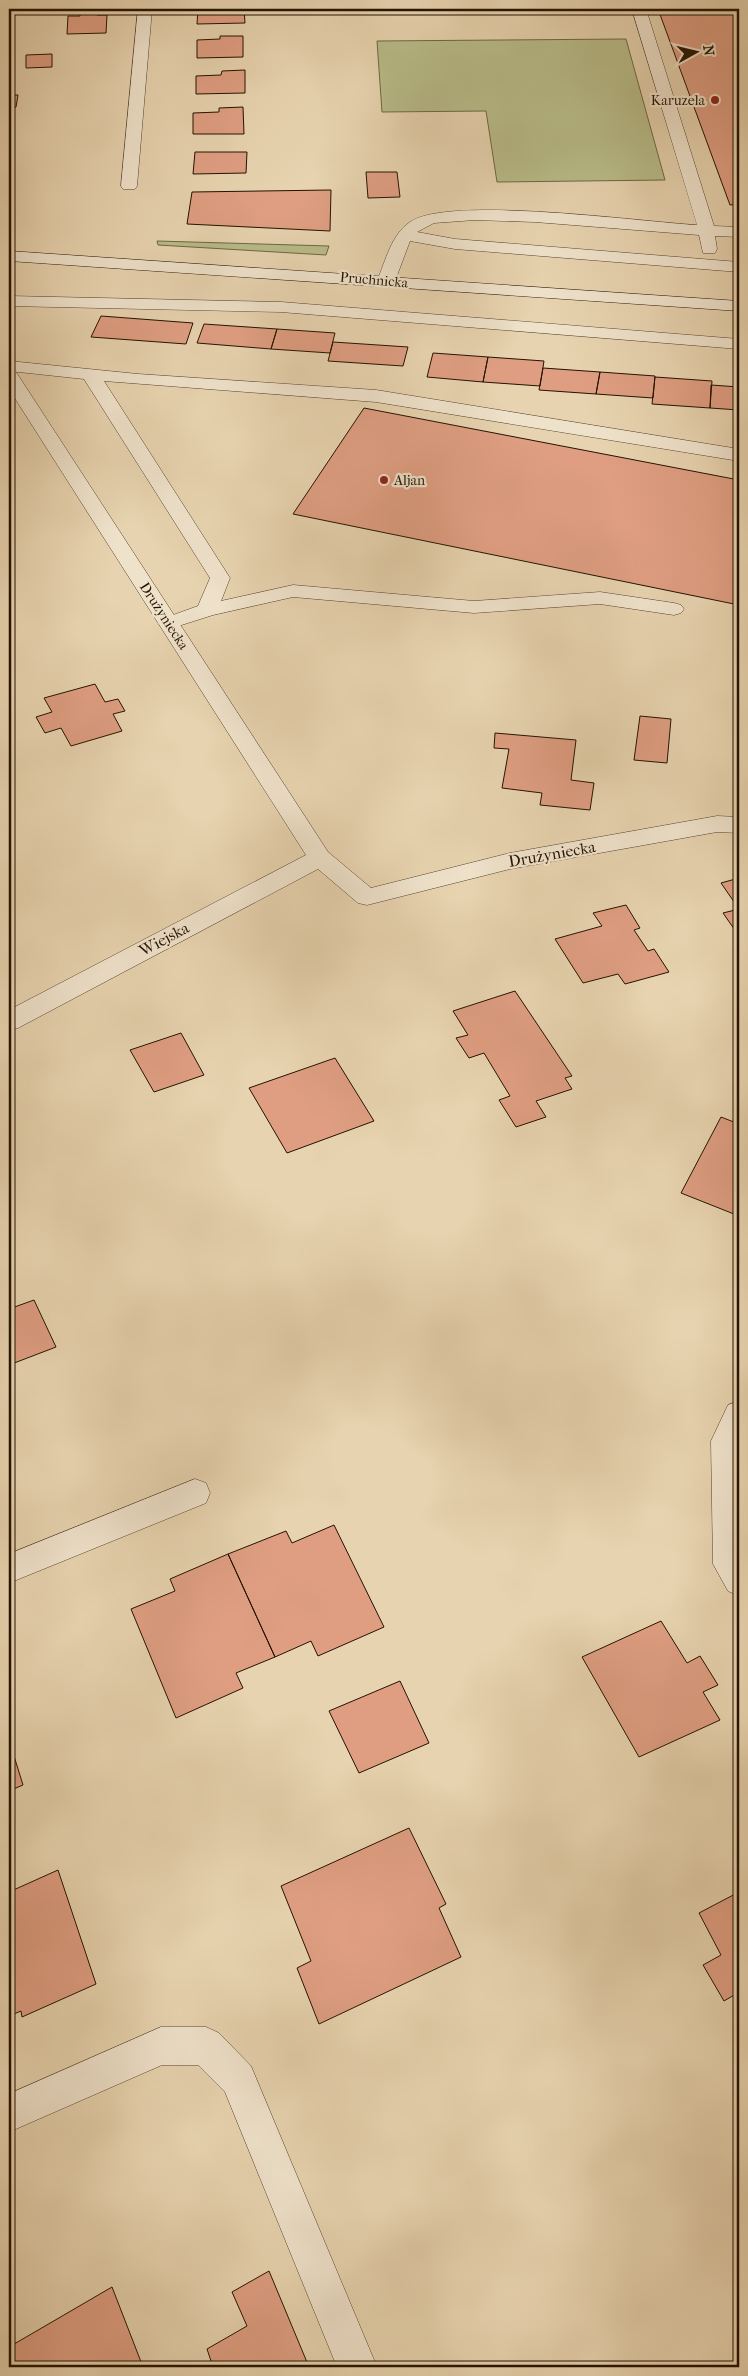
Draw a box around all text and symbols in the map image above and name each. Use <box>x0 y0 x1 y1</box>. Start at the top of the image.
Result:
north arrow <box>670 28 720 78</box>
text: N <box>699 44 718 57</box>
place label: Karuzela <box>651 92 706 109</box>
marker: Karuzela <box>709 94 721 106</box>
street label: Pruchnicka <box>339 269 409 291</box>
place label: Aljan <box>393 472 425 489</box>
marker: Aljan <box>378 474 390 486</box>
street label: Drużyniecka <box>136 579 192 653</box>
street label: Drużyniecka <box>507 837 598 871</box>
street label: Wiejska <box>135 918 193 960</box>

